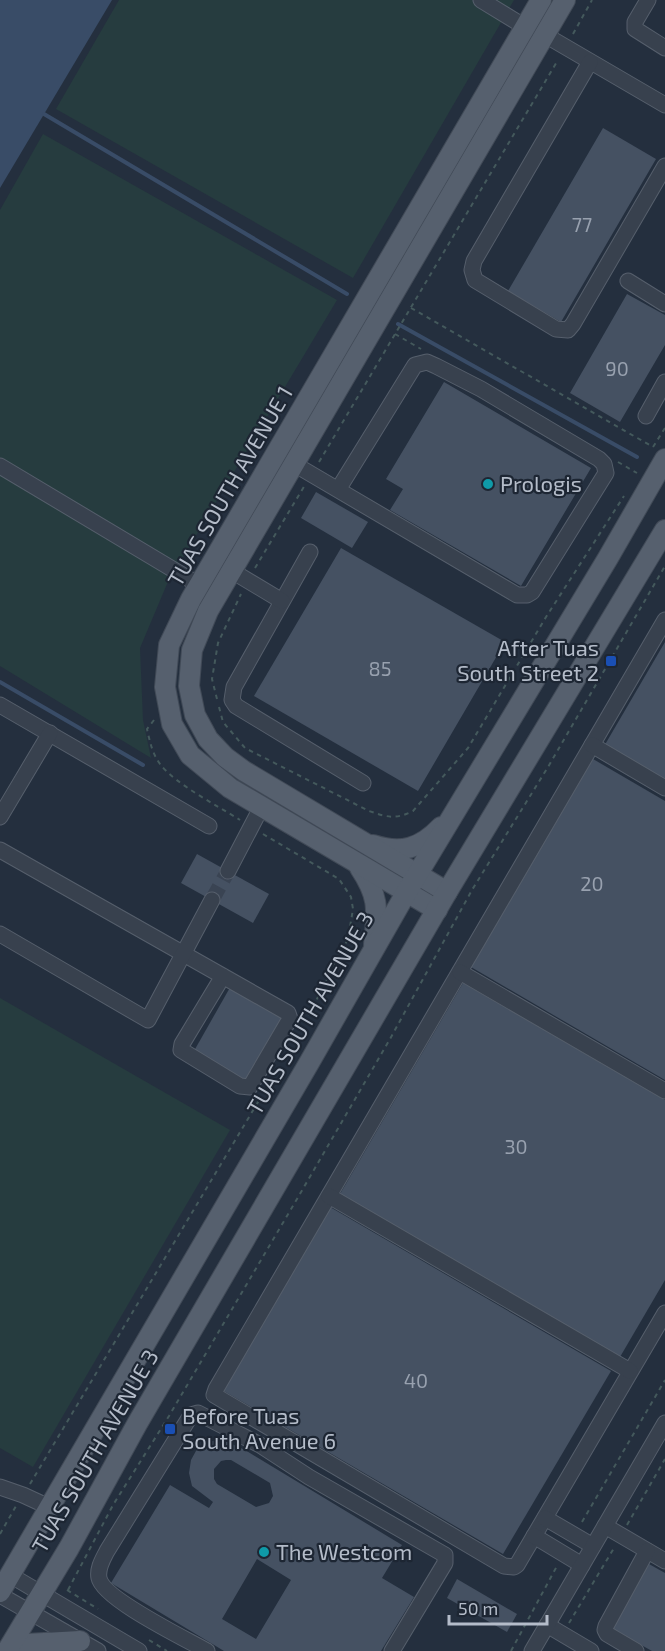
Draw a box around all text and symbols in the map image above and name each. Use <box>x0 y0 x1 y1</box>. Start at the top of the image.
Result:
house number: 77 <box>572 212 592 236</box>
house number: 90 <box>605 356 629 380</box>
street label: TUAS SOUTH AVENUE 1 <box>161 381 297 590</box>
place label: Prologis <box>500 470 582 496</box>
marker: Prologis <box>481 477 495 491</box>
place label: After Tuas South Street 2 <box>457 634 599 685</box>
marker: After Tuas South Street 2 <box>604 654 618 668</box>
house number: 85 <box>369 656 391 680</box>
house number: 20 <box>580 871 604 895</box>
street label: TUAS SOUTH AVENUE 3 <box>240 906 378 1119</box>
house number: 30 <box>504 1134 528 1158</box>
street label: TUAS SOUTH AVENUE 3 <box>25 1344 163 1557</box>
house number: 40 <box>404 1368 428 1392</box>
place label: Before Tuas South Avenue 6 <box>182 1402 336 1453</box>
marker: Before Tuas South Avenue 6 <box>163 1422 177 1436</box>
place label: The Westcom <box>276 1538 412 1564</box>
marker: The Westcom <box>257 1545 271 1559</box>
scale bar <box>449 1588 546 1626</box>
text: 50 m <box>458 1597 498 1619</box>

